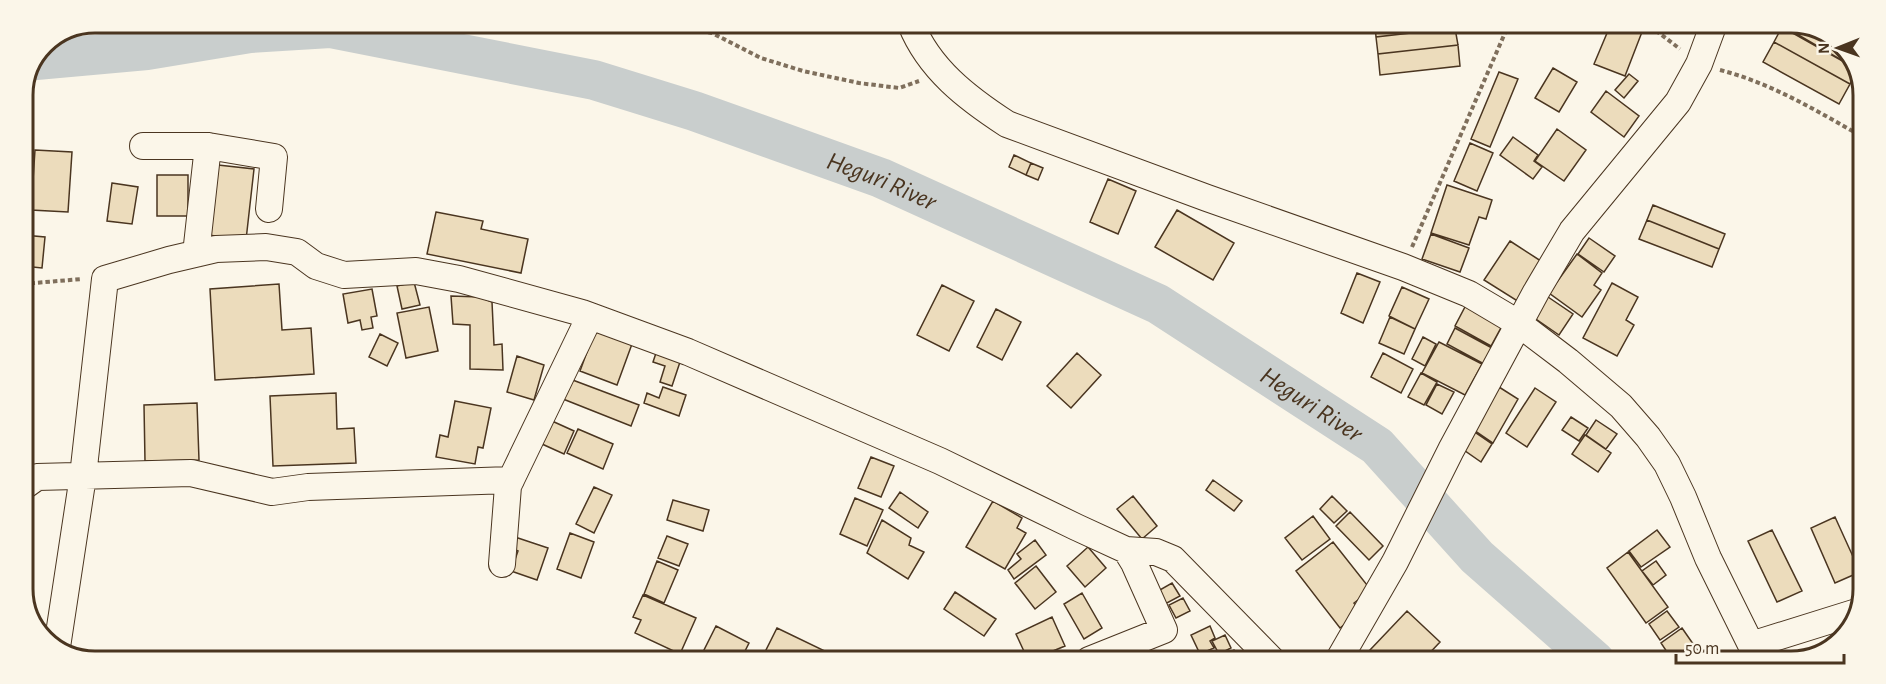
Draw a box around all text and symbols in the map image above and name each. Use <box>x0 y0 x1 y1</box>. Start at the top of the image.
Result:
north arrow <box>1808 18 1868 78</box>
text: N <box>1816 43 1832 54</box>
water label: Heguri River <box>823 148 942 216</box>
water label: Heguri River <box>1256 362 1368 448</box>
scale bar <box>1676 627 1844 665</box>
text: 50 m <box>1685 640 1719 658</box>

